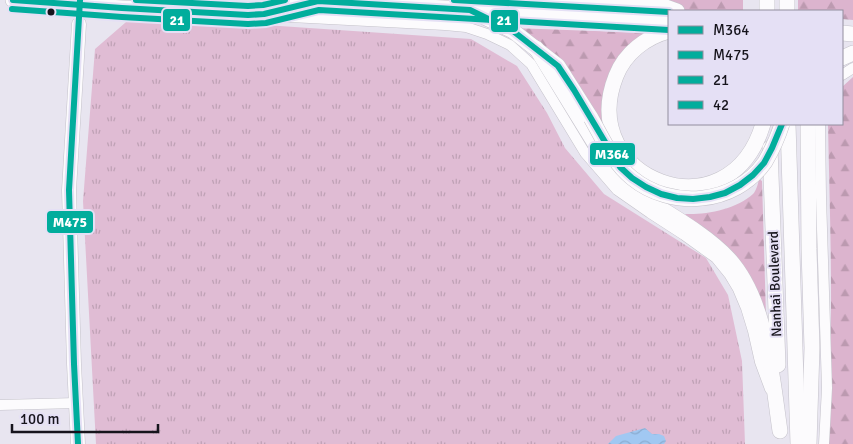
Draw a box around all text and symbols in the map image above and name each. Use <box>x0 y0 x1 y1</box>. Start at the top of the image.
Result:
unlabelled marker <box>46 7 56 17</box>
line badge: 21 <box>162 8 191 32</box>
line badge: 21 <box>490 9 519 33</box>
legend <box>668 10 843 125</box>
text: 21 <box>169 12 185 29</box>
text: 21 <box>496 12 512 29</box>
text: M364 <box>713 21 749 39</box>
text: M475 <box>713 46 749 64</box>
text: 21 <box>713 71 729 89</box>
text: 42 <box>713 96 729 114</box>
line badge: M364 <box>589 142 636 166</box>
text: M364 <box>595 146 630 163</box>
line badge: M475 <box>46 210 94 234</box>
text: M475 <box>53 214 87 231</box>
street label: Nanhai Boulevard <box>765 231 785 337</box>
scale bar <box>12 402 159 434</box>
text: 100 m <box>20 410 60 428</box>

